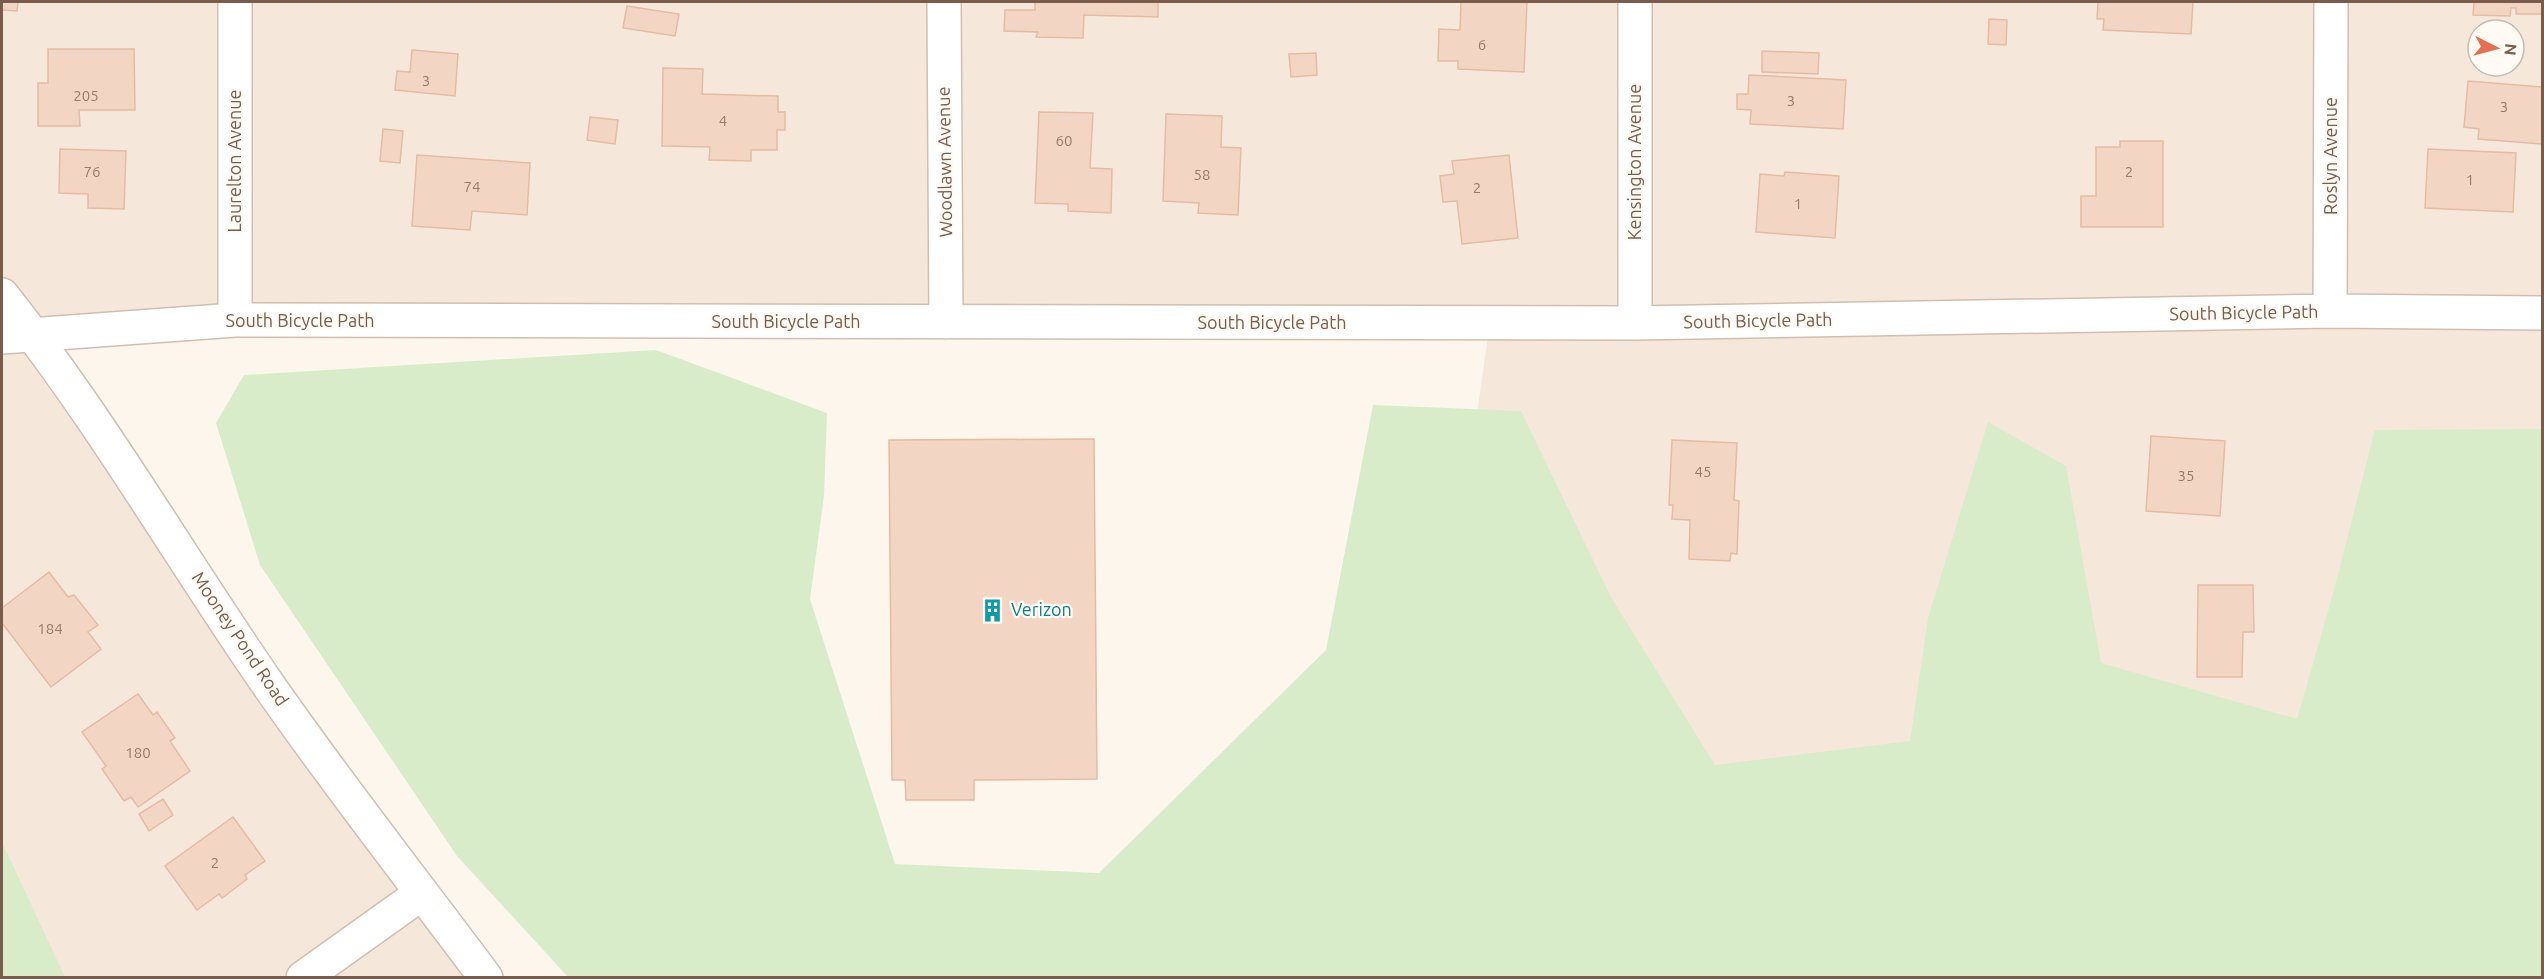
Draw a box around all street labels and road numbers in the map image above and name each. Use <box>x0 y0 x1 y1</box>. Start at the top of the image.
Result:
street label: Kensington Avenue <box>1624 84 1644 240</box>
street label: Woodlawn Avenue <box>933 86 955 238</box>
street label: Laurelton Avenue <box>224 90 244 232</box>
street label: Roslyn Avenue <box>2320 97 2340 215</box>
street label: South Bicycle Path <box>2169 301 2319 323</box>
street label: South Bicycle Path <box>1683 309 1833 331</box>
street label: South Bicycle Path <box>225 310 375 330</box>
street label: South Bicycle Path <box>711 311 861 331</box>
street label: South Bicycle Path <box>1197 312 1347 332</box>
street label: Mooney Pond Road <box>189 568 293 709</box>

